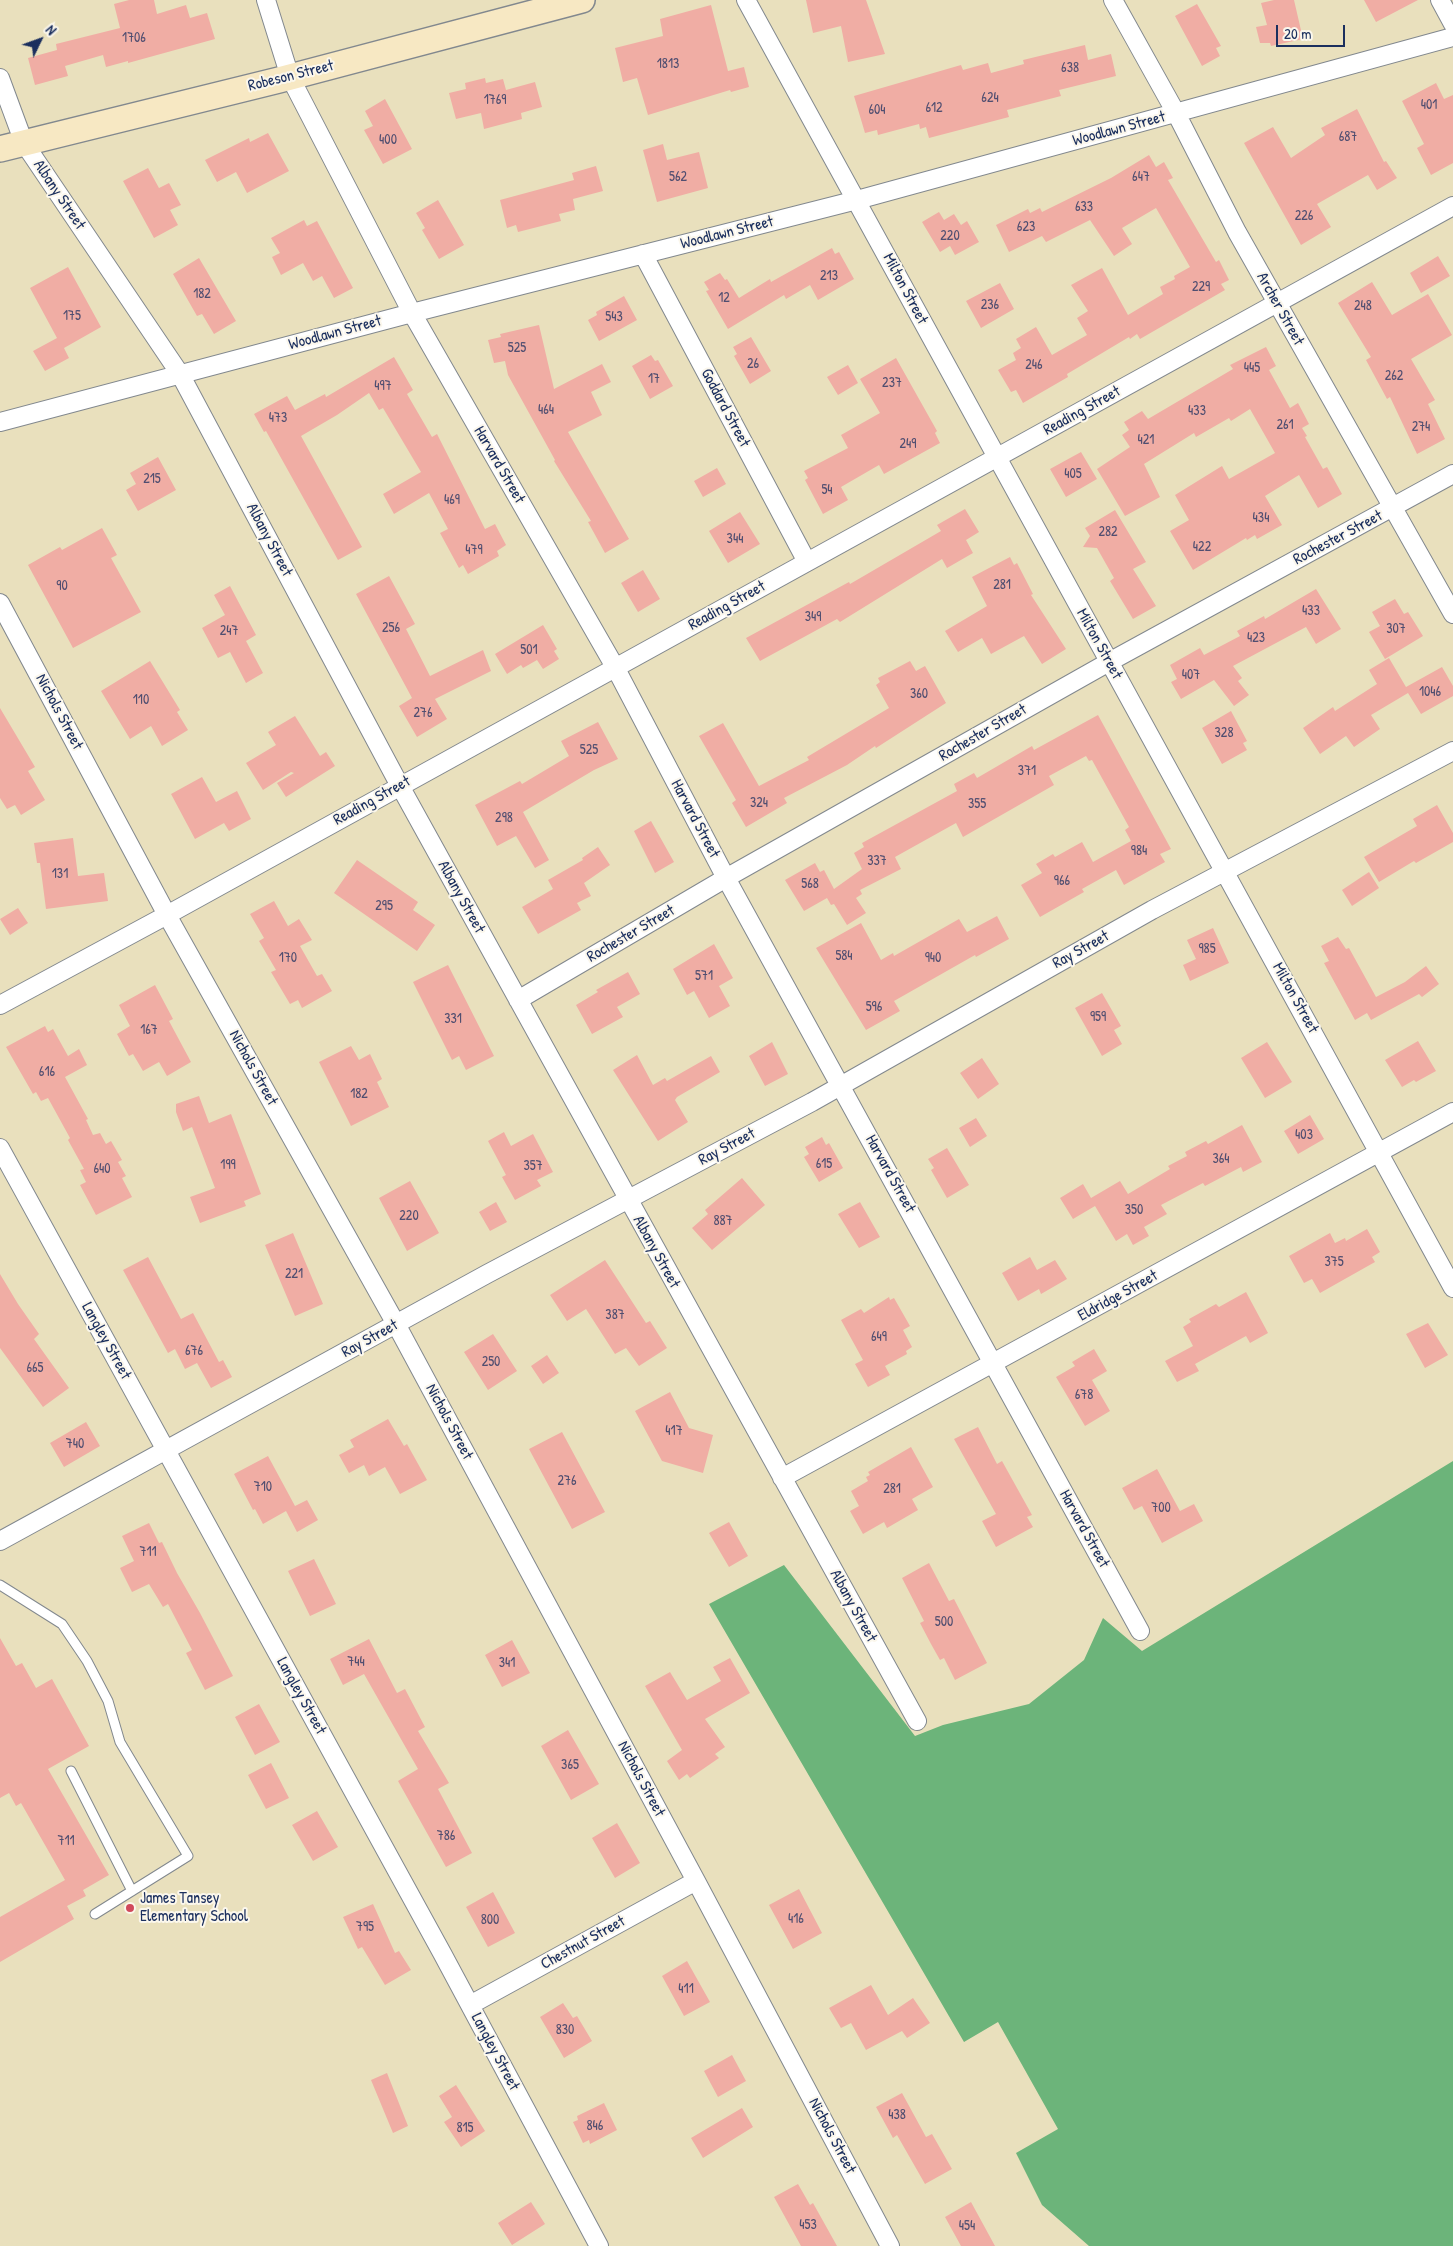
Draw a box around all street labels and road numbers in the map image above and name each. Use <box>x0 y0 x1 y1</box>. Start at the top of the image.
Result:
street label: Robeson Street <box>246 56 336 96</box>
street label: Woodlawn Street <box>1071 107 1167 151</box>
street label: Albany Street <box>29 157 89 233</box>
street label: Woodlawn Street <box>679 212 775 254</box>
street label: Milton Street <box>878 250 932 328</box>
street label: Archer Street <box>1252 269 1308 349</box>
street label: Woodlawn Street <box>287 311 383 355</box>
street label: Goddard Street <box>696 365 754 451</box>
street label: Reading Street <box>1040 382 1124 440</box>
street label: Harvard Street <box>469 423 529 507</box>
street label: Albany Street <box>242 500 296 580</box>
street label: Rochester Street <box>1290 506 1386 570</box>
street label: Reading Street <box>685 577 769 635</box>
street label: Milton Street <box>1072 605 1126 683</box>
street label: Nichols Street <box>31 671 87 753</box>
street label: Rochester Street <box>936 700 1030 766</box>
street label: Reading Street <box>330 772 414 830</box>
street label: Harvard Street <box>666 777 724 861</box>
street label: Albany Street <box>433 857 489 937</box>
street label: Rochester Street <box>584 901 678 967</box>
street label: Ray Street <box>1050 927 1112 973</box>
street label: Milton Street <box>1268 959 1322 1037</box>
street label: Nichols Street <box>225 1027 281 1109</box>
street label: Ray Street <box>695 1124 759 1170</box>
street label: Harvard Street <box>861 1132 919 1216</box>
street label: Albany Street <box>628 1212 684 1292</box>
street label: Eldridge Street <box>1075 1266 1161 1326</box>
street label: Langley Street <box>77 1299 135 1383</box>
street label: Ray Street <box>339 1316 401 1362</box>
street label: Nichols Street <box>421 1381 477 1463</box>
street label: Harvard Street <box>1055 1487 1113 1571</box>
street label: Albany Street <box>825 1566 881 1646</box>
street label: Langley Street <box>272 1654 330 1738</box>
street label: Nichols Street <box>613 1738 669 1820</box>
street label: Chestnut Street <box>537 1912 629 1974</box>
street label: Langley Street <box>467 2010 523 2094</box>
street label: Nichols Street <box>804 2095 860 2177</box>

